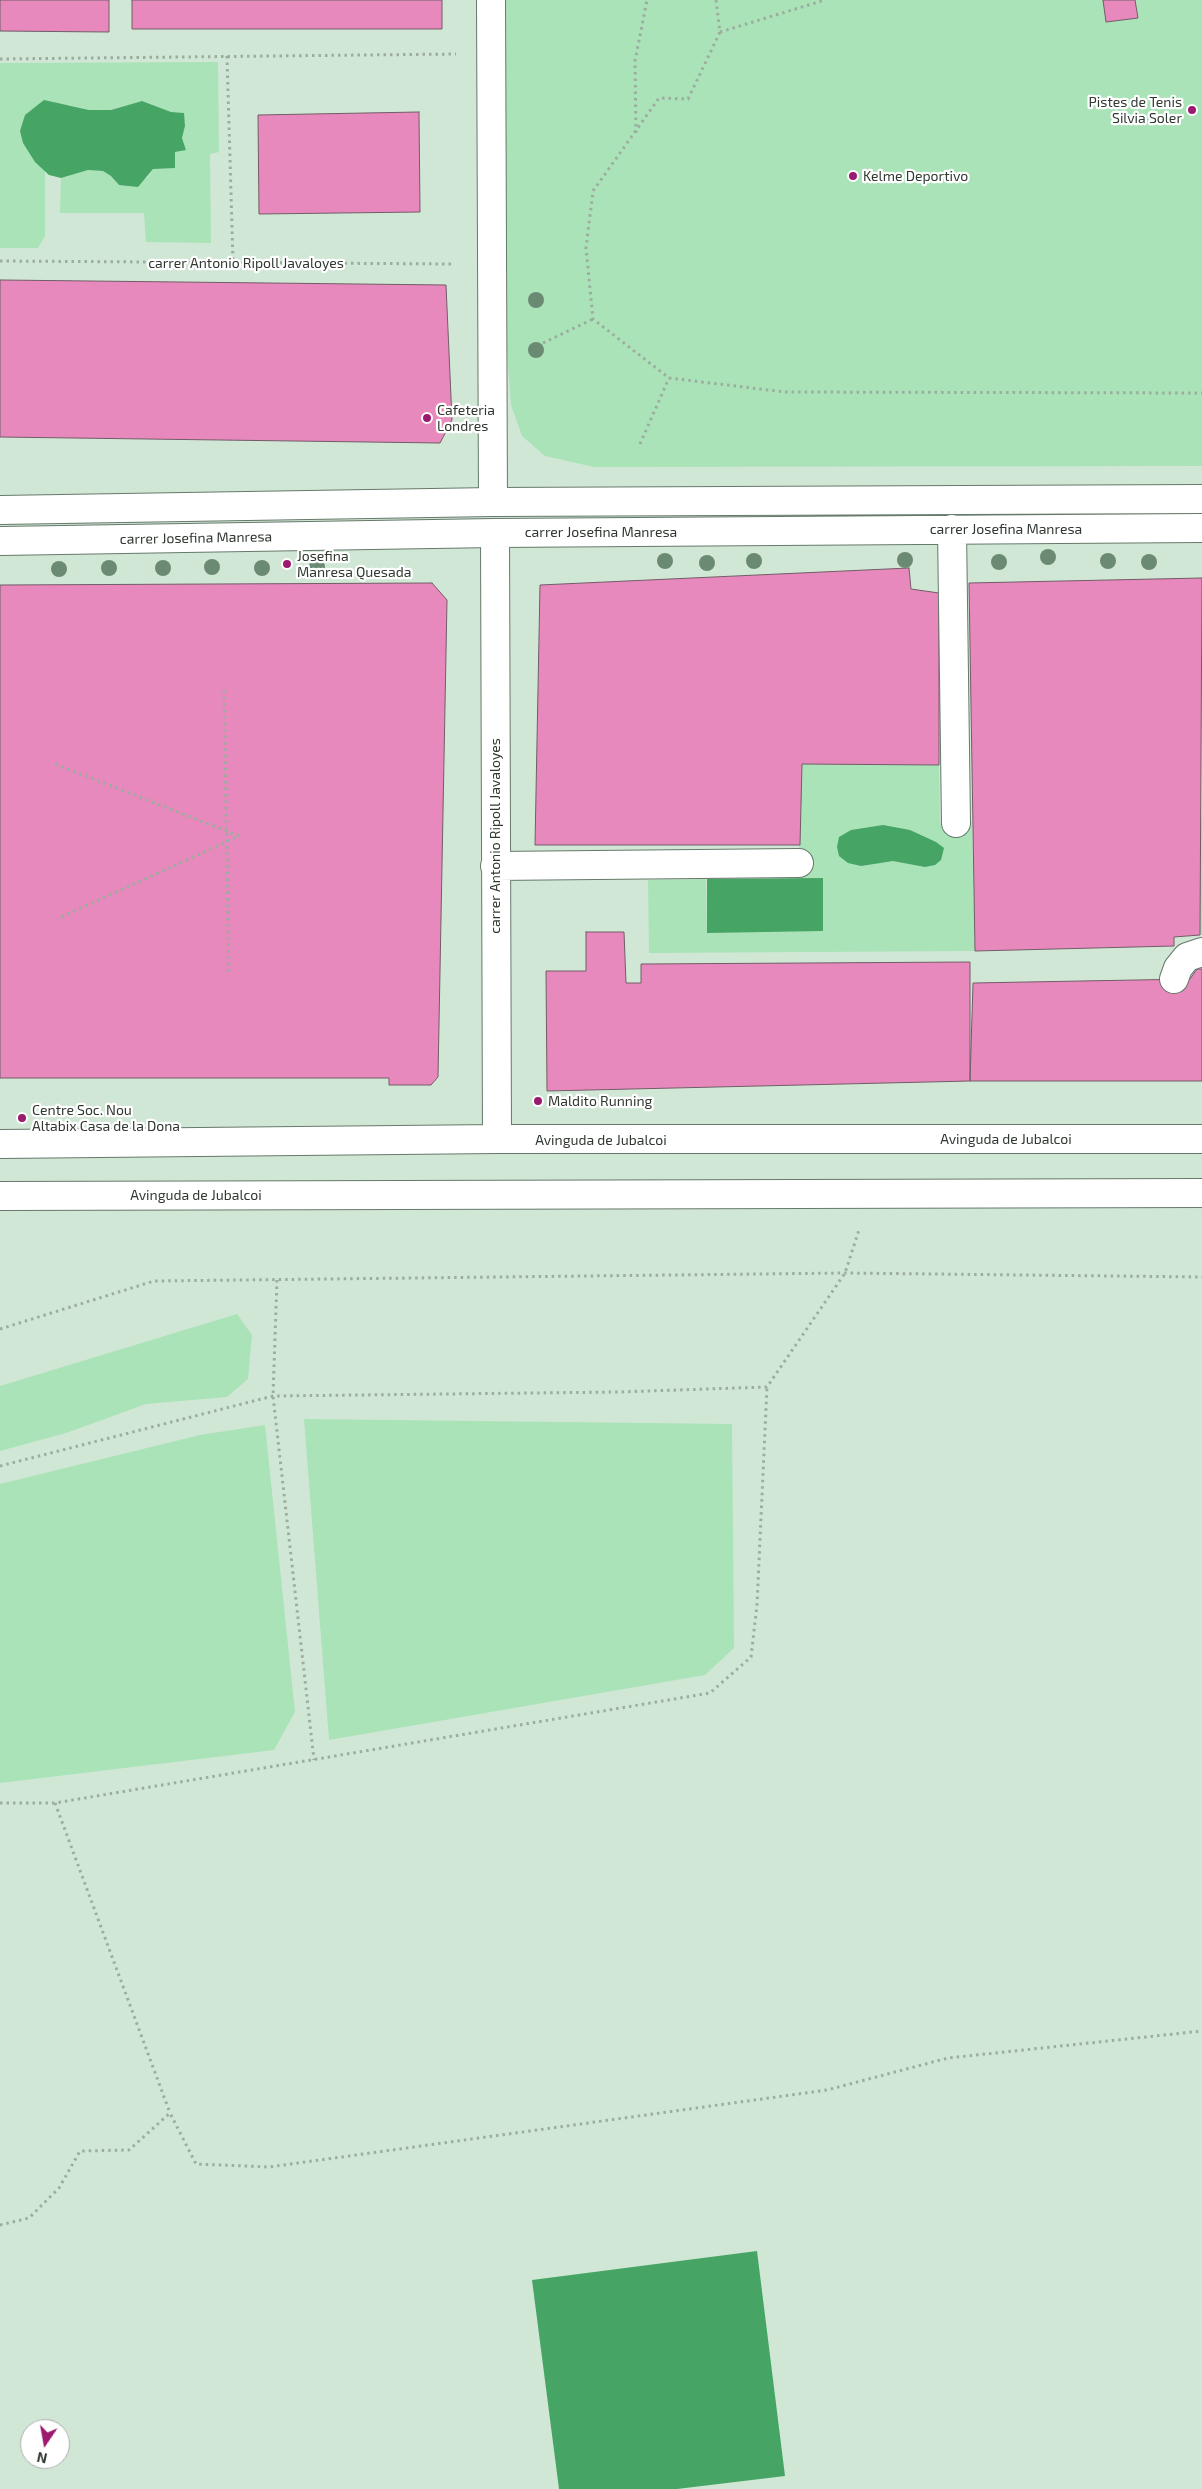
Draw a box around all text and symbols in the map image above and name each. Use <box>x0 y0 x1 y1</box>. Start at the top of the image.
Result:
place label: Pistes de Tenis Silvia Soler <box>1089 94 1182 126</box>
marker: Pistes de Tenis Silvia Soler <box>1186 104 1198 116</box>
place label: Kelme Deportivo <box>863 168 968 184</box>
marker: Kelme Deportivo <box>847 170 859 182</box>
street label: carrer Antonio Ripoll Javaloyes <box>148 255 344 271</box>
place label: Cafeteria Londres <box>437 402 495 434</box>
marker: Cafeteria Londres <box>421 412 433 424</box>
street label: carrer Josefina Manresa <box>930 521 1082 537</box>
street label: carrer Josefina Manresa <box>525 524 677 540</box>
street label: carrer Josefina Manresa <box>120 528 272 548</box>
place label: Josefina Manresa Quesada <box>297 548 411 580</box>
marker: Josefina Manresa Quesada <box>281 558 293 570</box>
street label: carrer Antonio Ripoll Javaloyes <box>487 738 503 934</box>
place label: Maldito Running <box>548 1093 652 1109</box>
marker: Maldito Running <box>532 1095 544 1107</box>
place label: Centre Soc. Nou Altabix Casa de la Dona <box>32 1102 180 1134</box>
marker: Centre Soc. Nou Altabix Casa de la Dona <box>16 1112 28 1124</box>
street label: Avinguda de Jubalcoi <box>940 1131 1072 1147</box>
street label: Avinguda de Jubalcoi <box>535 1132 667 1148</box>
street label: Avinguda de Jubalcoi <box>130 1187 262 1203</box>
north arrow <box>20 2419 70 2469</box>
text: N <box>35 2449 49 2468</box>

